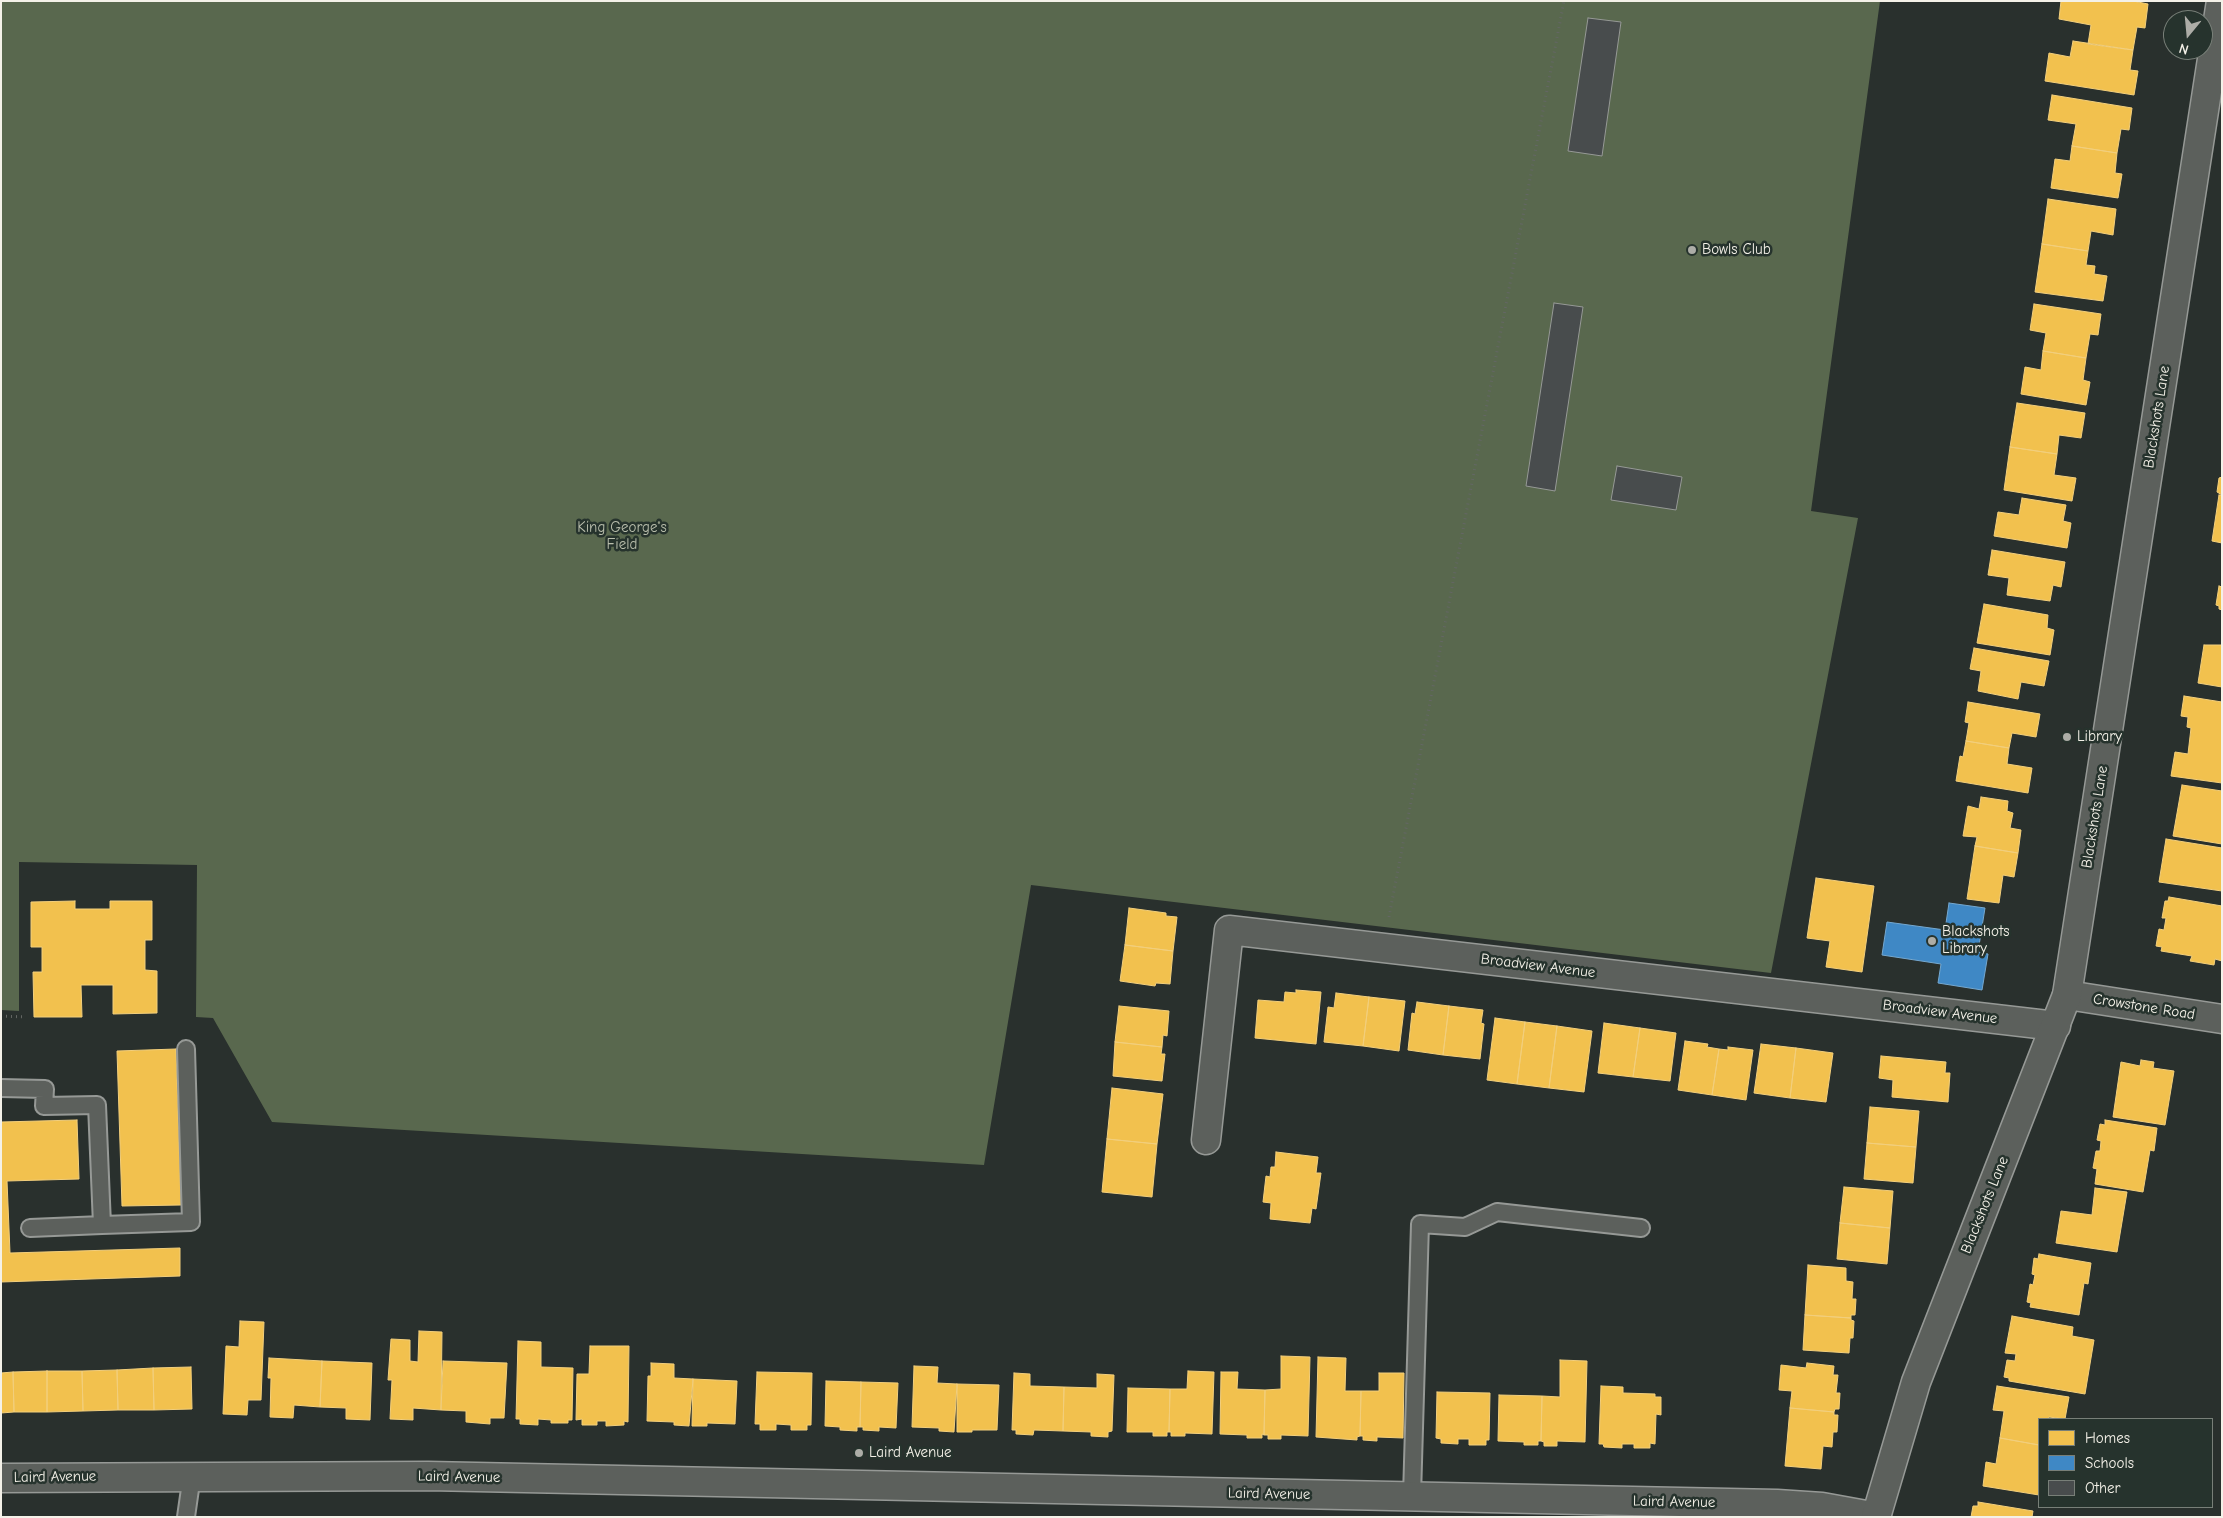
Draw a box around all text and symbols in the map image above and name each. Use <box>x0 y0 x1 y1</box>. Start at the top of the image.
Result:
north arrow <box>2163 10 2213 60</box>
text: N <box>2177 39 2191 58</box>
place label: Bowls Club <box>1702 241 1771 259</box>
marker: Bowls Club <box>1686 244 1698 256</box>
street label: Blackshots Lane <box>2140 365 2174 469</box>
park label: King George's Field <box>577 519 667 554</box>
place label: Library <box>2077 728 2122 746</box>
marker: Library <box>2061 731 2073 743</box>
street label: Blackshots Lane <box>2078 765 2112 869</box>
place label: Blackshots Library <box>1942 923 2009 958</box>
marker: Blackshots Library <box>1926 935 1938 947</box>
street label: Broadview Avenue <box>1480 950 1596 982</box>
street label: Crowstone Road <box>2092 990 2196 1024</box>
street label: Broadview Avenue <box>1882 996 1998 1028</box>
street label: Blackshots Lane <box>1957 1154 2013 1256</box>
legend <box>2038 1418 2213 1508</box>
text: Homes <box>2085 1429 2130 1447</box>
place label: Laird Avenue <box>869 1444 952 1462</box>
marker: Laird Avenue <box>853 1447 865 1459</box>
text: Schools <box>2085 1454 2134 1472</box>
street label: Laird Avenue <box>14 1467 96 1487</box>
street label: Laird Avenue <box>418 1467 500 1487</box>
text: Other <box>2085 1479 2120 1497</box>
street label: Laird Avenue <box>1228 1484 1310 1504</box>
street label: Laird Avenue <box>1633 1492 1715 1512</box>

